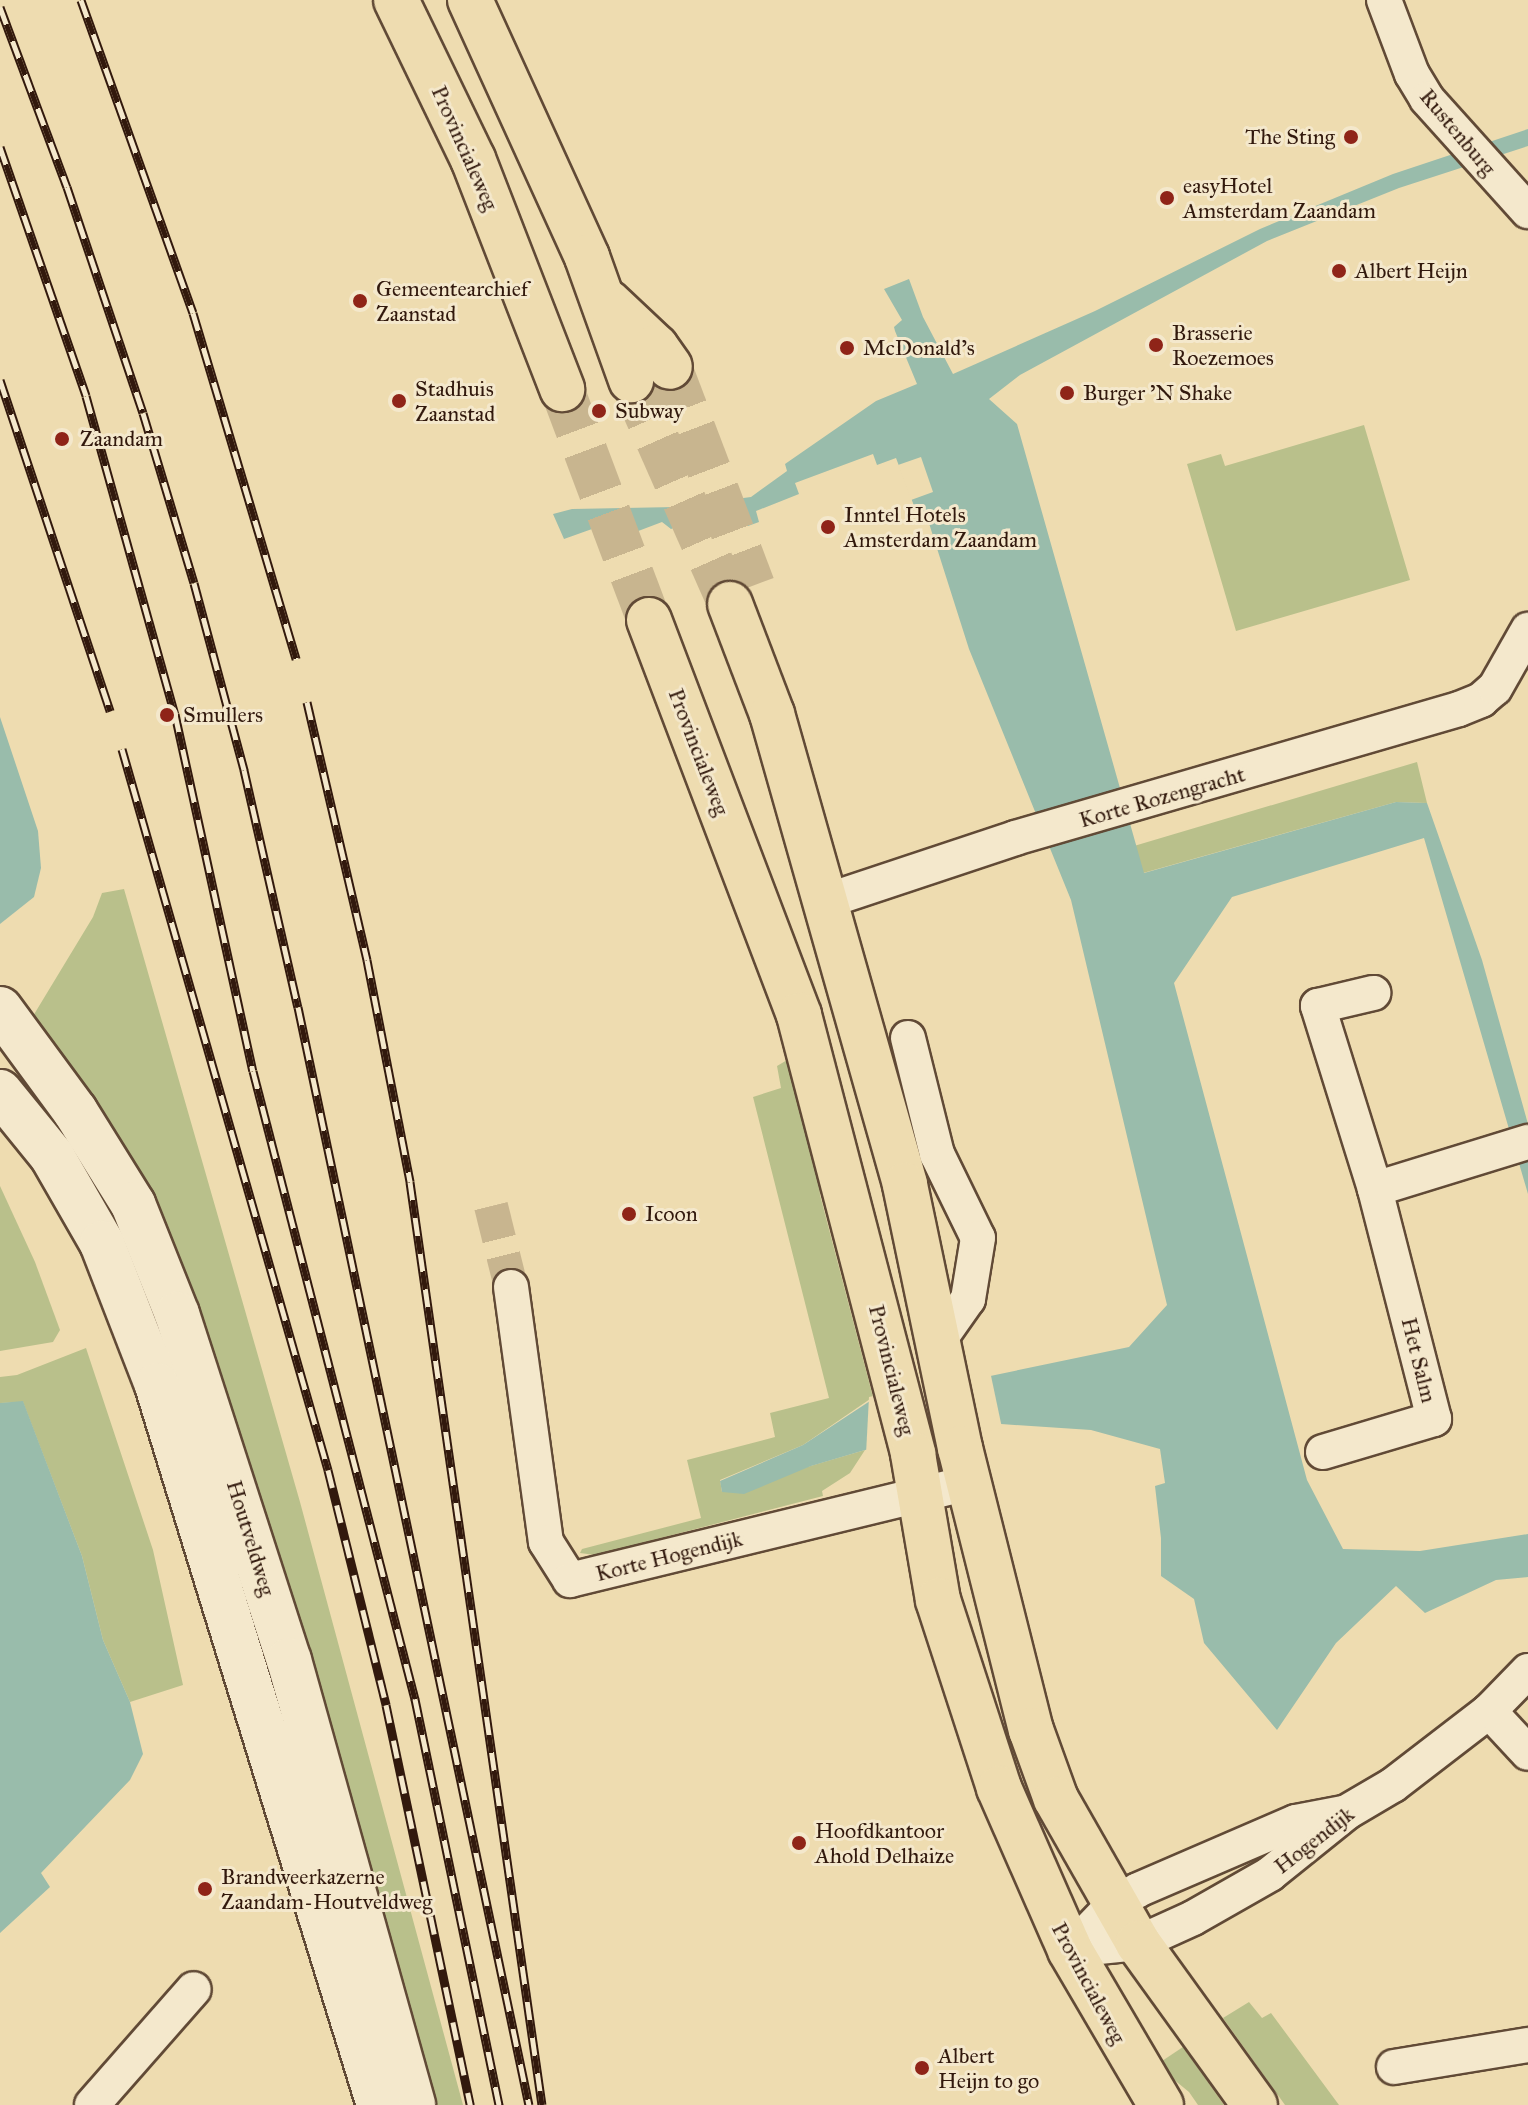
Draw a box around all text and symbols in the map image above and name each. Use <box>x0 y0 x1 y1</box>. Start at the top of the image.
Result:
street label: Provincialeweg <box>426 82 504 214</box>
street label: Rustenburg <box>1414 83 1502 181</box>
place label: The Sting <box>1245 124 1335 150</box>
marker: The Sting <box>1342 128 1360 146</box>
place label: easyHotel Amsterdam Zaandam <box>1183 172 1376 224</box>
marker: easyHotel Amsterdam Zaandam <box>1158 189 1176 207</box>
place label: Albert Heijn <box>1355 258 1468 284</box>
marker: Albert Heijn <box>1330 262 1348 280</box>
place label: Gemeentearchief Zaanstad <box>376 275 528 326</box>
marker: Gemeentearchief Zaanstad <box>351 292 369 310</box>
place label: Brasserie Roezemoes <box>1172 319 1274 370</box>
place label: McDonald's <box>863 335 975 361</box>
marker: Brasserie Roezemoes <box>1147 336 1165 354</box>
marker: McDonald's <box>838 339 856 357</box>
place label: Stadhuis Zaanstad <box>415 375 495 426</box>
place label: Burger 'N Shake <box>1083 380 1232 406</box>
marker: Burger 'N Shake <box>1058 384 1076 402</box>
marker: Stadhuis Zaanstad <box>390 392 408 410</box>
place label: Subway <box>615 398 684 424</box>
marker: Subway <box>590 402 608 420</box>
place label: Zaandam <box>80 426 163 452</box>
marker: Zaandam <box>51 428 73 450</box>
place label: Inntel Hotels Amsterdam Zaandam <box>844 501 1037 552</box>
marker: Inntel Hotels Amsterdam Zaandam <box>819 518 837 536</box>
street label: Provincialeweg <box>663 685 735 819</box>
place label: Smullers <box>183 702 263 728</box>
marker: Smullers <box>158 706 176 724</box>
street label: Korte Rozengracht <box>1076 761 1248 833</box>
place label: Icoon <box>645 1201 698 1227</box>
marker: Icoon <box>620 1205 638 1223</box>
street label: Provincialeweg <box>863 1302 921 1438</box>
street label: Het Salm <box>1396 1315 1442 1405</box>
street label: Houtveldweg <box>221 1477 281 1599</box>
street label: Korte Hogendijk <box>593 1525 745 1587</box>
street label: Hogendijk <box>1269 1801 1359 1879</box>
place label: Hoofdkantoor Ahold Delhaize <box>815 1817 954 1868</box>
marker: Hoofdkantoor Ahold Delhaize <box>790 1834 808 1852</box>
place label: Brandweerkazerne Zaandam-Houtveldweg <box>221 1863 433 1914</box>
marker: Brandweerkazerne Zaandam-Houtveldweg <box>196 1880 214 1898</box>
street label: Provincialeweg <box>1046 1918 1132 2048</box>
place label: Albert Heijn to go <box>938 2042 1039 2094</box>
marker: Albert Heijn to go <box>913 2059 931 2077</box>

